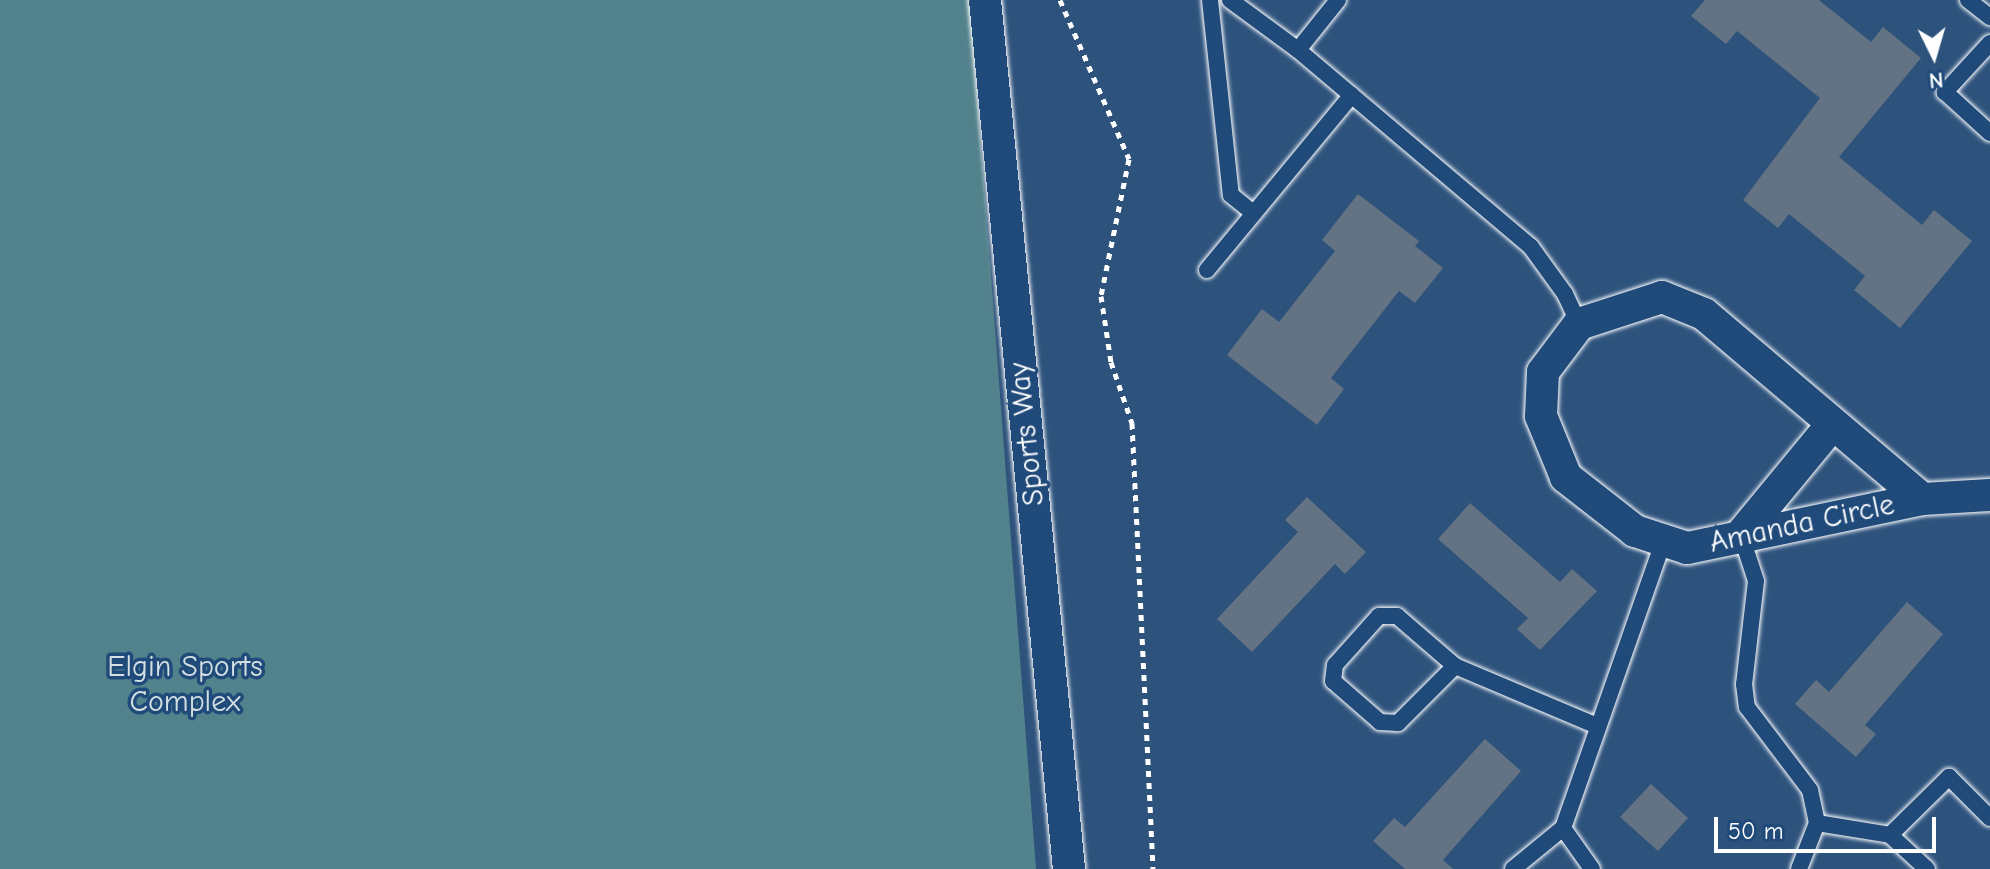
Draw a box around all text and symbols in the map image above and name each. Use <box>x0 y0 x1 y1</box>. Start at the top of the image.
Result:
north arrow <box>1894 16 1974 96</box>
text: N <box>1928 66 1944 93</box>
street label: Sports Way <box>1002 360 1052 508</box>
street label: Amanda Circle <box>1706 487 1898 561</box>
park label: Elgin Sports Complex <box>107 649 263 720</box>
scale bar <box>1718 801 1940 851</box>
text: 50 m <box>1728 817 1784 845</box>

